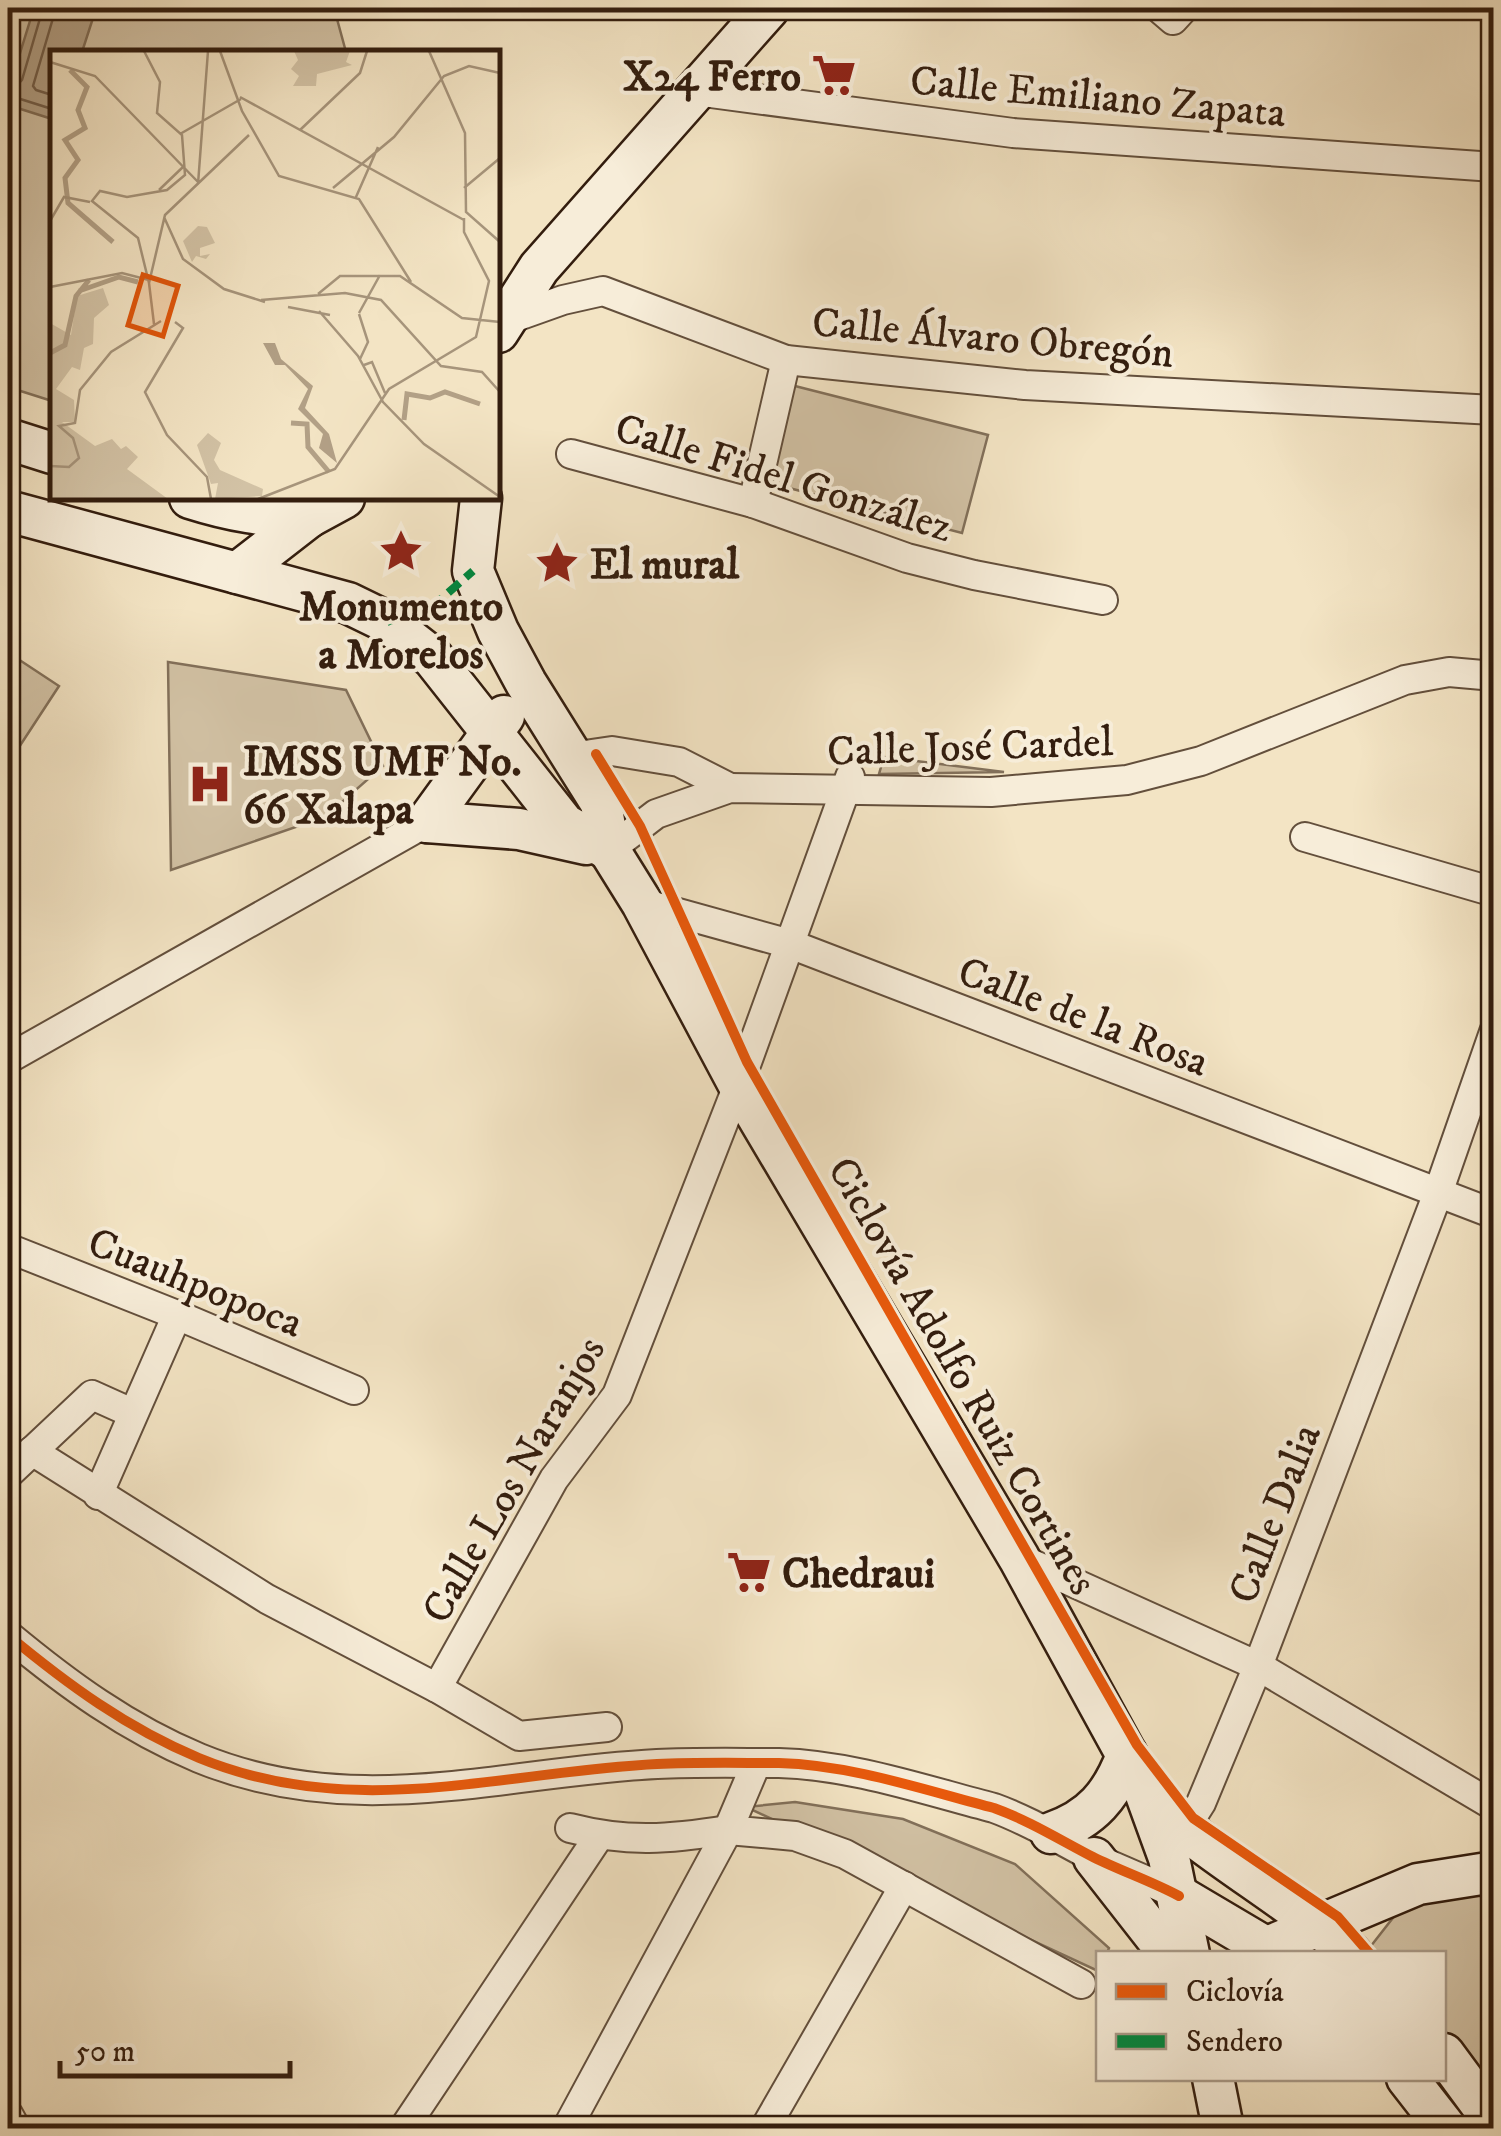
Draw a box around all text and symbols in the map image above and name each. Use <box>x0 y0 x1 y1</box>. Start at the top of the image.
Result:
inset map <box>50 50 500 500</box>
supermarket icon: X24 Ferro <box>810 51 858 99</box>
place label: X24 Ferro <box>623 52 801 104</box>
street label: Calle Emiliano Zapata <box>908 56 1288 140</box>
street label: Calle Álvaro Obregón <box>810 296 1176 381</box>
street label: Calle Fidel González <box>608 403 958 555</box>
place icon: Monumento a Morelos <box>377 527 425 575</box>
place icon: El mural <box>533 539 581 587</box>
place label: El mural <box>590 540 740 592</box>
place label: Monumento a Morelos <box>299 582 503 682</box>
street label: Calle José Cardel <box>826 717 1114 779</box>
place label: IMSS UMF No. 66 Xalapa <box>243 737 521 837</box>
hospital icon: IMSS UMF No. 66 Xalapa <box>186 760 234 808</box>
street label: Calle de la Rosa <box>950 946 1216 1089</box>
street label: Ciclovía Adolfo Ruiz Cortines <box>815 1149 1108 1604</box>
street label: Cuauhpopoca <box>80 1217 310 1351</box>
street label: Calle Los Naranjos <box>412 1328 618 1633</box>
street label: Calle Dalia <box>1218 1417 1334 1611</box>
supermarket icon: Chedraui <box>725 1548 773 1596</box>
place label: Chedraui <box>782 1549 935 1601</box>
legend <box>1096 1951 1446 2081</box>
text: Ciclovía <box>1186 1974 1284 2011</box>
scale bar <box>60 2016 290 2078</box>
text: Sendero <box>1186 2024 1283 2061</box>
text: 50 m <box>75 2034 135 2071</box>

